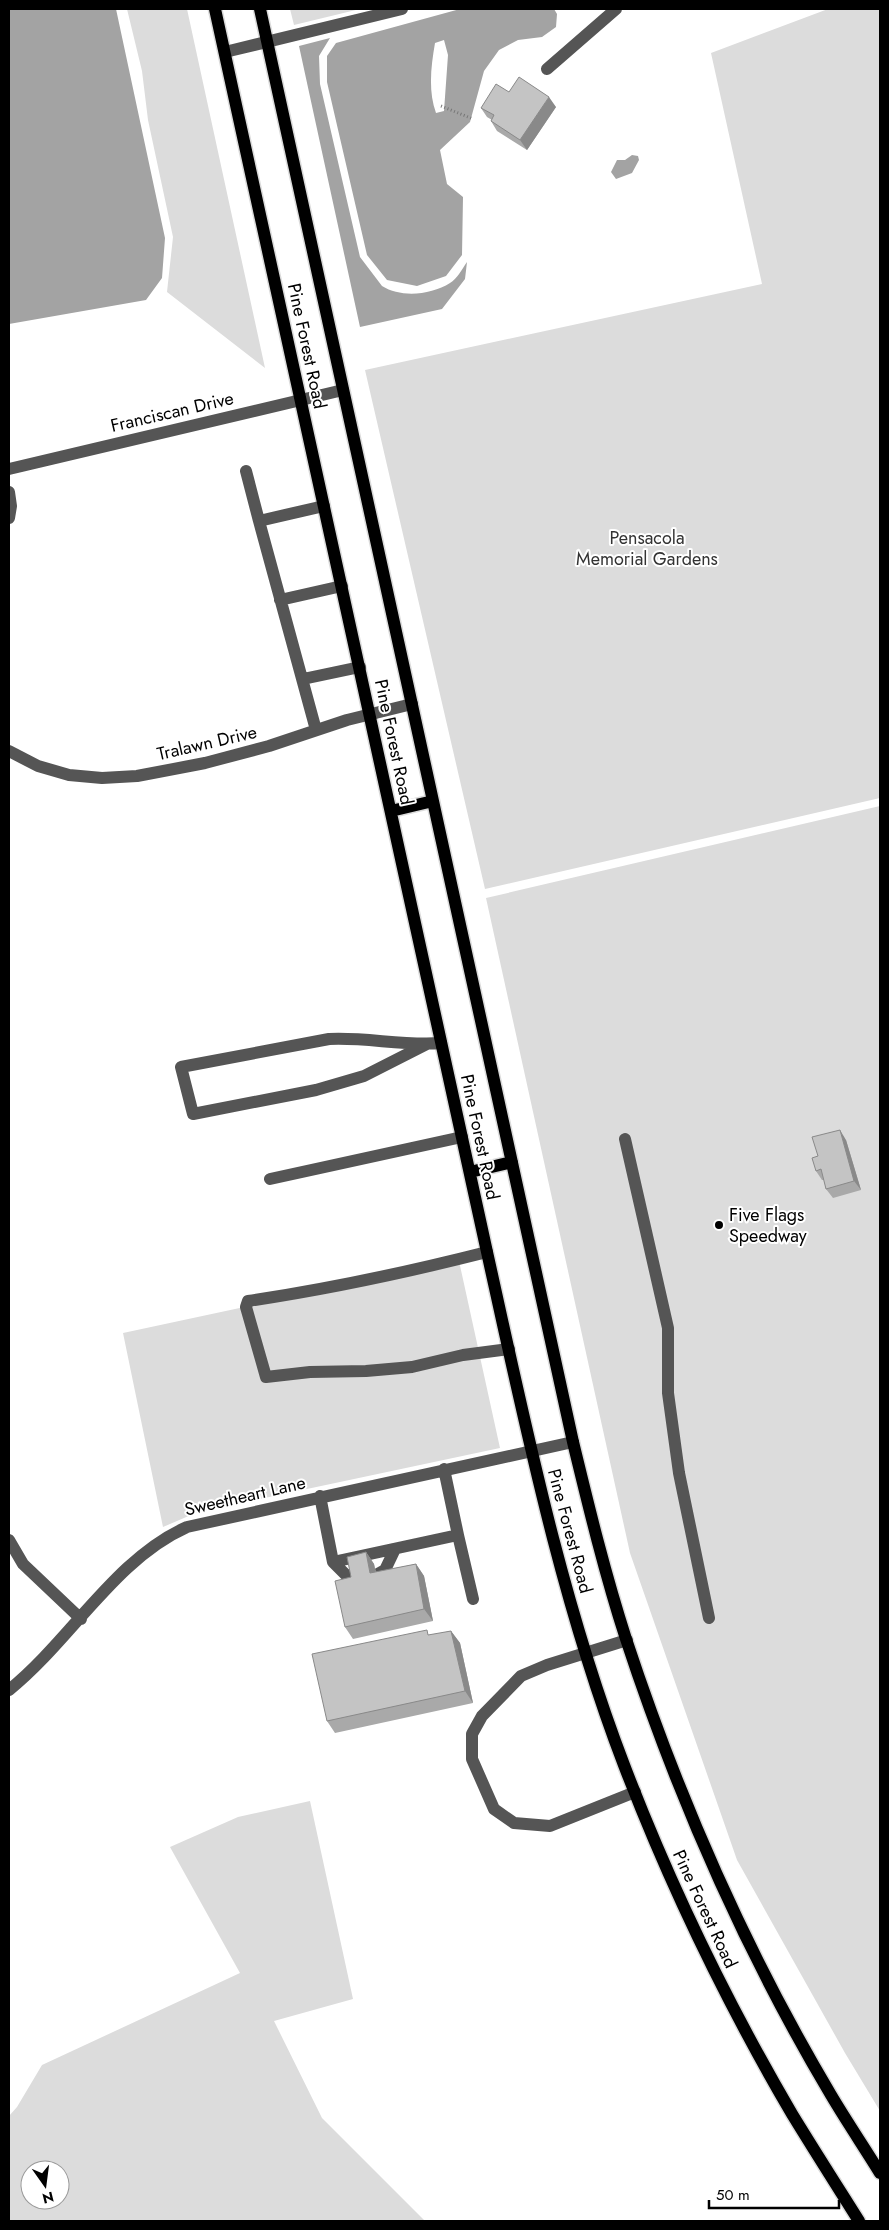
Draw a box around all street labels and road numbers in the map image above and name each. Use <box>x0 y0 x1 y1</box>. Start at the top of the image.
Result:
street label: Pine Forest Road <box>281 281 333 411</box>
street label: Franciscan Drive <box>108 385 236 439</box>
street label: Pine Forest Road <box>368 677 420 807</box>
street label: Tralawn Drive <box>155 719 259 767</box>
street label: Pine Forest Road <box>454 1072 506 1202</box>
street label: Pine Forest Road <box>541 1466 599 1596</box>
street label: Sweetheart Lane <box>182 1469 308 1523</box>
street label: Pine Forest Road <box>666 1846 744 1972</box>

